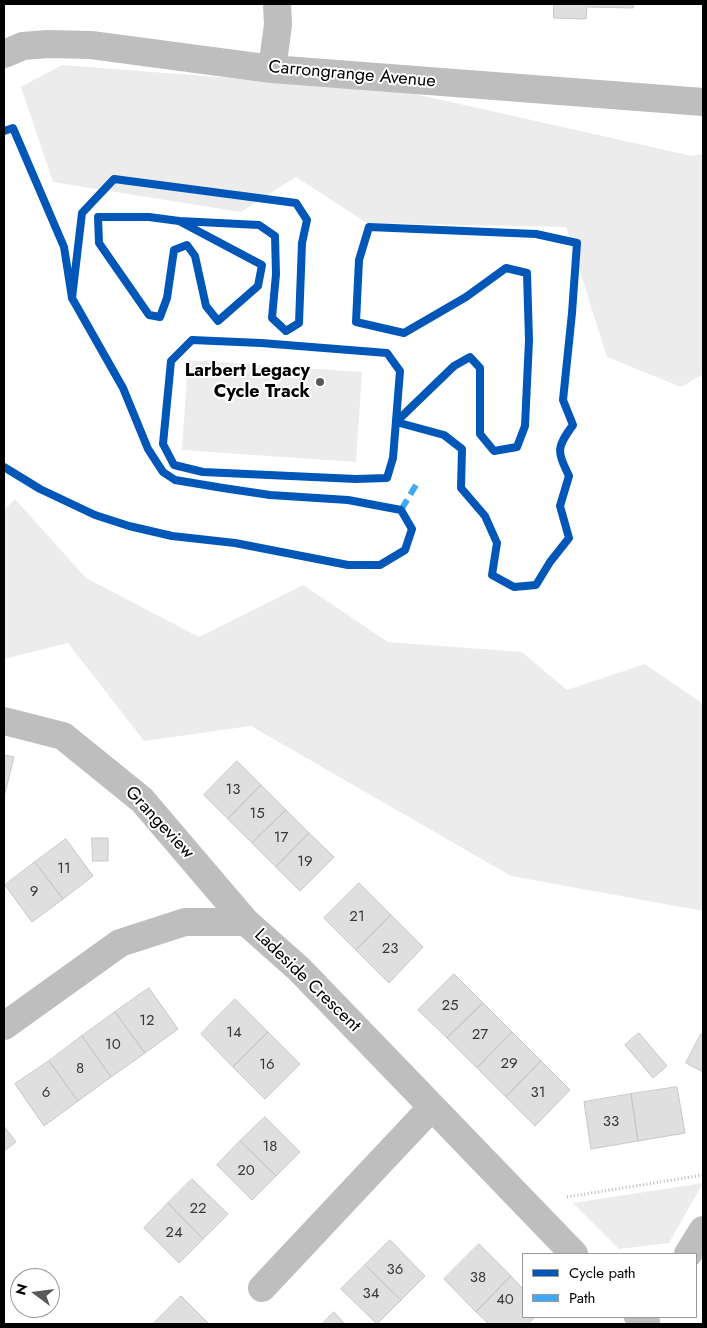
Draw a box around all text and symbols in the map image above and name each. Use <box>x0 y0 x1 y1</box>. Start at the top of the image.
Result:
street label: Carrongrange Avenue <box>267 57 437 93</box>
place label: Larbert Legacy Cycle Track <box>185 361 310 404</box>
marker: Larbert Legacy Cycle Track <box>314 376 326 388</box>
house number: 13 <box>226 781 240 799</box>
street label: Grangeview <box>120 782 198 864</box>
house number: 15 <box>249 805 265 823</box>
house number: 17 <box>274 829 288 847</box>
house number: 19 <box>297 853 313 871</box>
house number: 11 <box>57 860 71 878</box>
house number: 9 <box>30 883 38 901</box>
house number: 21 <box>349 908 365 926</box>
street label: Ladeside Crescent <box>249 925 365 1037</box>
house number: 23 <box>382 940 398 958</box>
house number: 25 <box>442 997 458 1015</box>
house number: 12 <box>139 1012 155 1030</box>
house number: 14 <box>226 1024 242 1042</box>
house number: 27 <box>472 1026 488 1044</box>
house number: 10 <box>105 1036 121 1054</box>
house number: 29 <box>500 1055 518 1073</box>
house number: 16 <box>259 1056 275 1074</box>
house number: 8 <box>76 1060 84 1078</box>
house number: 6 <box>42 1084 50 1102</box>
house number: 31 <box>531 1084 545 1102</box>
house number: 33 <box>603 1113 619 1131</box>
house number: 18 <box>263 1138 277 1156</box>
house number: 20 <box>237 1162 255 1180</box>
house number: 22 <box>189 1200 207 1218</box>
house number: 24 <box>165 1224 183 1242</box>
legend <box>522 1253 697 1318</box>
house number: 36 <box>387 1261 403 1279</box>
text: Cycle path <box>569 1262 636 1284</box>
north arrow <box>10 1268 60 1318</box>
house number: 38 <box>470 1269 486 1287</box>
text: N <box>10 1281 33 1297</box>
house number: 34 <box>363 1285 379 1303</box>
text: Path <box>569 1287 595 1309</box>
house number: 40 <box>496 1291 514 1309</box>

